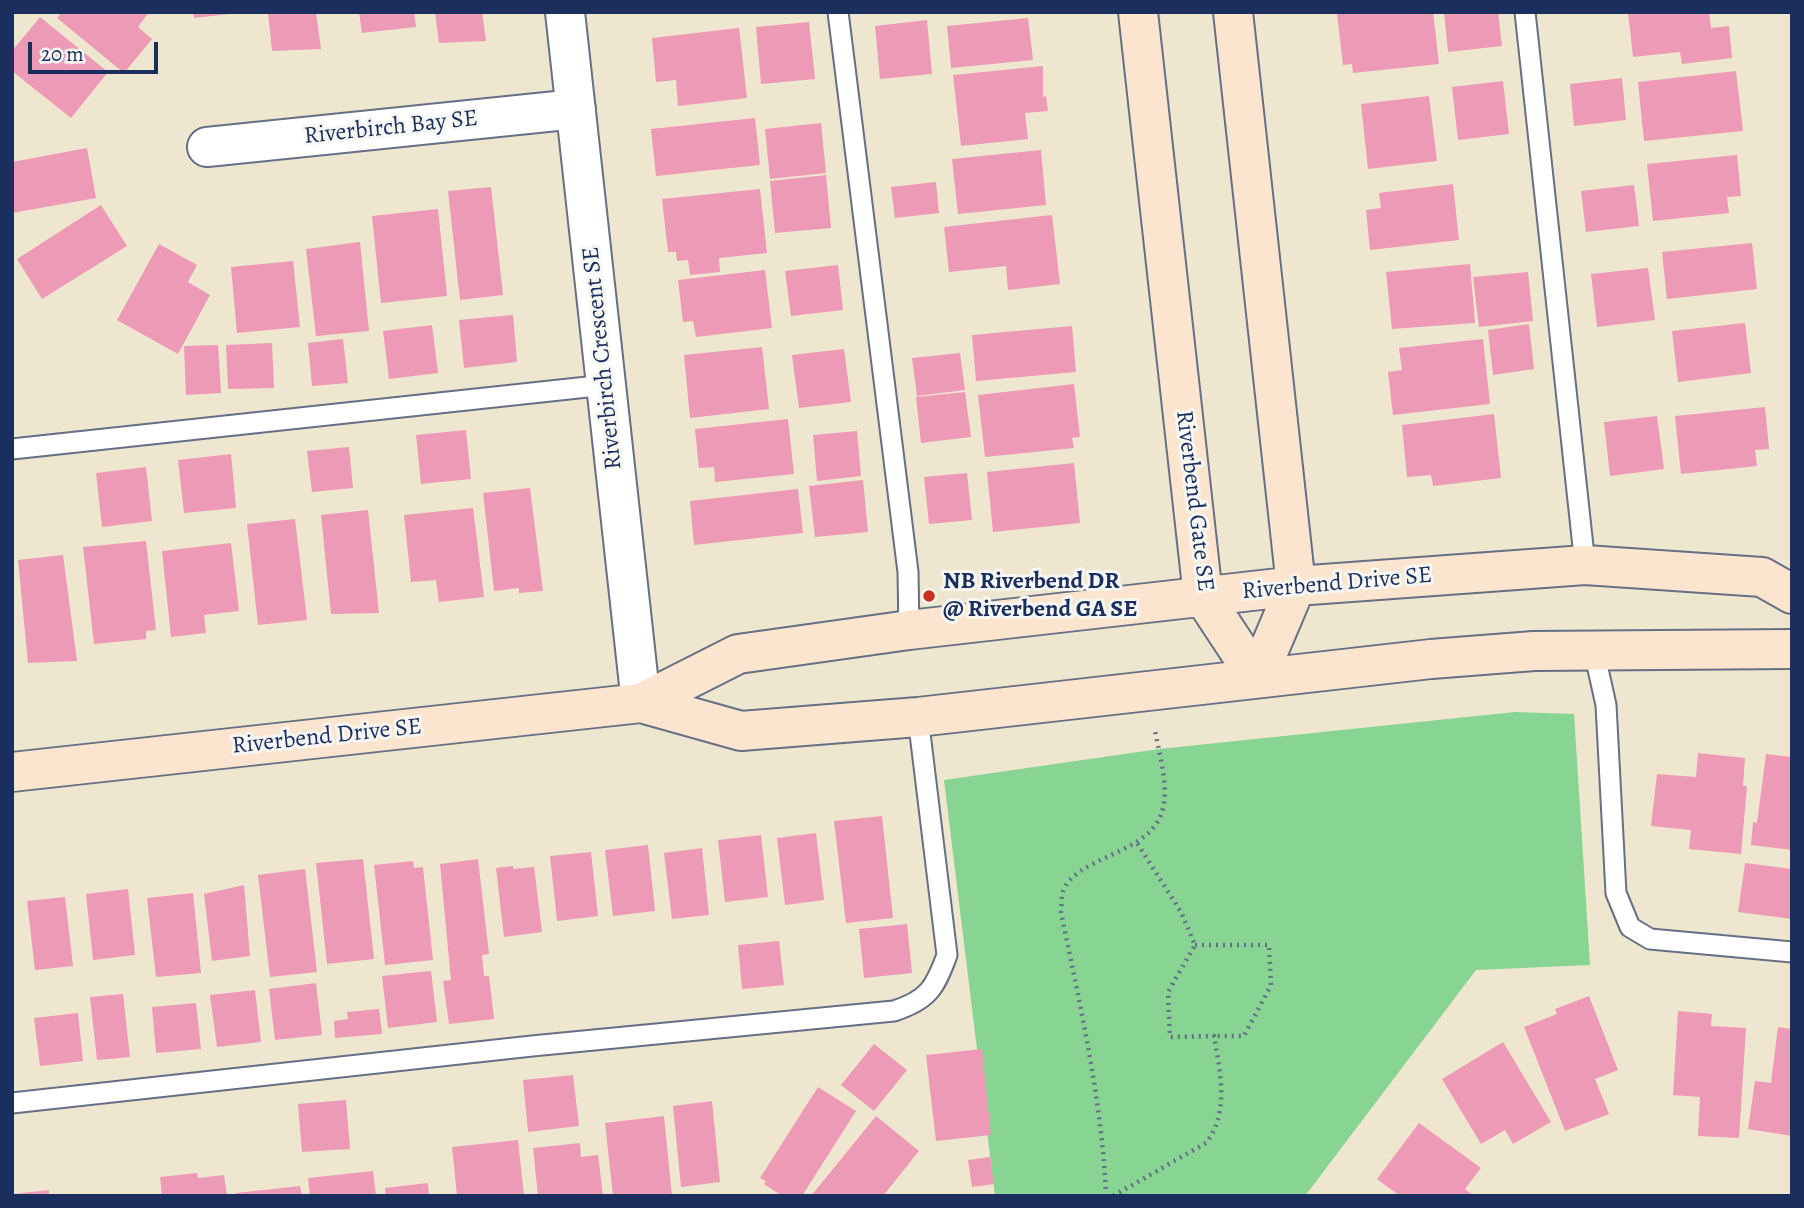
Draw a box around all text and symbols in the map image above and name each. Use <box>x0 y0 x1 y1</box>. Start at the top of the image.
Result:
scale bar <box>32 28 161 72</box>
text: 20 m <box>41 40 84 68</box>
street label: Riverbirch Bay SE <box>303 105 479 151</box>
street label: Riverbirch Crescent SE <box>577 245 629 471</box>
street label: Riverbend Gate SE <box>1169 409 1219 593</box>
street label: Riverbend Drive SE <box>1241 561 1433 607</box>
place label: NB Riverbend DR @ Riverbend GA SE <box>943 568 1138 624</box>
marker: NB Riverbend DR @ Riverbend GA SE <box>921 588 937 604</box>
street label: Riverbend Drive SE <box>231 713 423 761</box>

